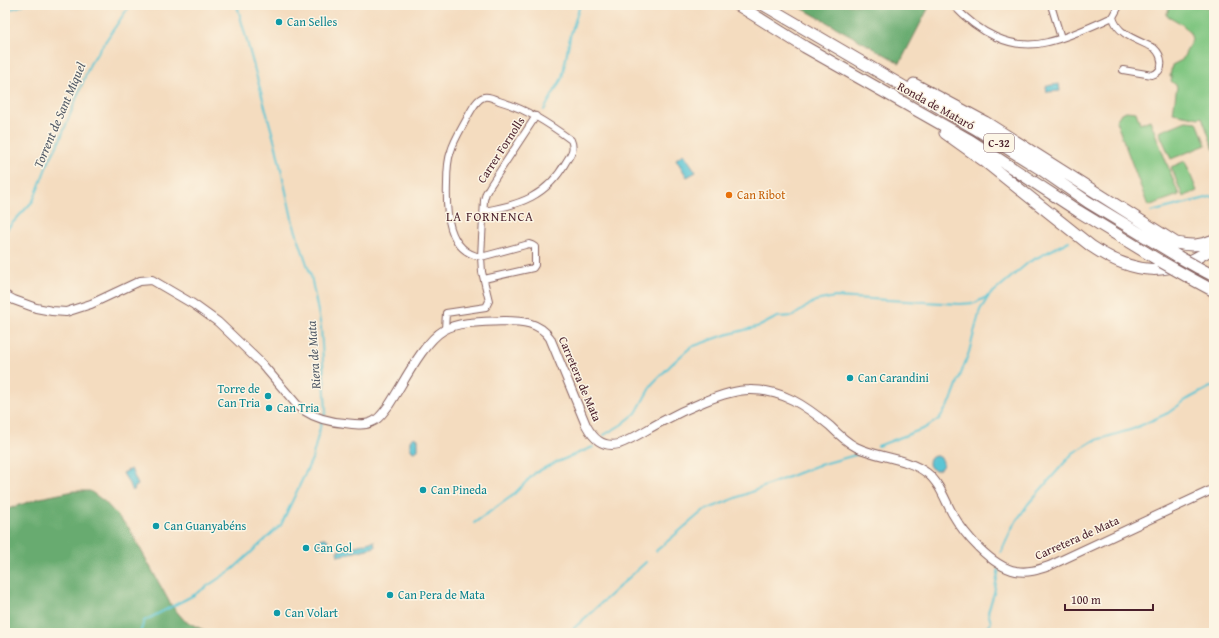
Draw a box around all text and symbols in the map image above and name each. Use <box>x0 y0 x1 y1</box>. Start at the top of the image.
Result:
place label: Can Selles <box>287 13 337 30</box>
marker: Can Selles <box>274 17 284 27</box>
water label: Torrent de Sant Miquel <box>29 59 90 171</box>
street label: Ronda de Mataró <box>895 77 978 134</box>
street label: Carrer Fornolls <box>473 113 529 186</box>
road number: C-32 <box>984 134 1014 152</box>
place label: Can Ribot <box>737 186 786 203</box>
marker: Can Ribot <box>724 190 734 200</box>
district label: LA FORNENCA <box>446 207 534 226</box>
water label: Riera de Mata <box>302 320 325 391</box>
street label: Carretera de Mata <box>555 334 606 424</box>
place label: Can Carandini <box>858 369 930 386</box>
marker: Can Carandini <box>845 373 855 383</box>
place label: Torre de Can Tria <box>218 380 260 411</box>
marker: Torre de Can Tria <box>263 391 273 401</box>
place label: Can Tria <box>277 399 320 416</box>
marker: Can Tria <box>264 403 274 413</box>
place label: Can Pineda <box>431 481 487 498</box>
marker: Can Pineda <box>418 485 428 495</box>
street label: Carretera de Mata <box>1032 511 1122 564</box>
place label: Can Guanyabéns <box>164 517 247 534</box>
marker: Can Guanyabéns <box>151 521 161 531</box>
place label: Can Gol <box>314 539 353 556</box>
marker: Can Gol <box>301 543 311 553</box>
place label: Can Pera de Mata <box>398 586 485 603</box>
scale bar <box>1065 586 1153 612</box>
marker: Can Pera de Mata <box>385 590 395 600</box>
text: 100 m <box>1071 591 1101 608</box>
place label: Can Volart <box>285 604 339 621</box>
marker: Can Volart <box>272 608 282 618</box>

